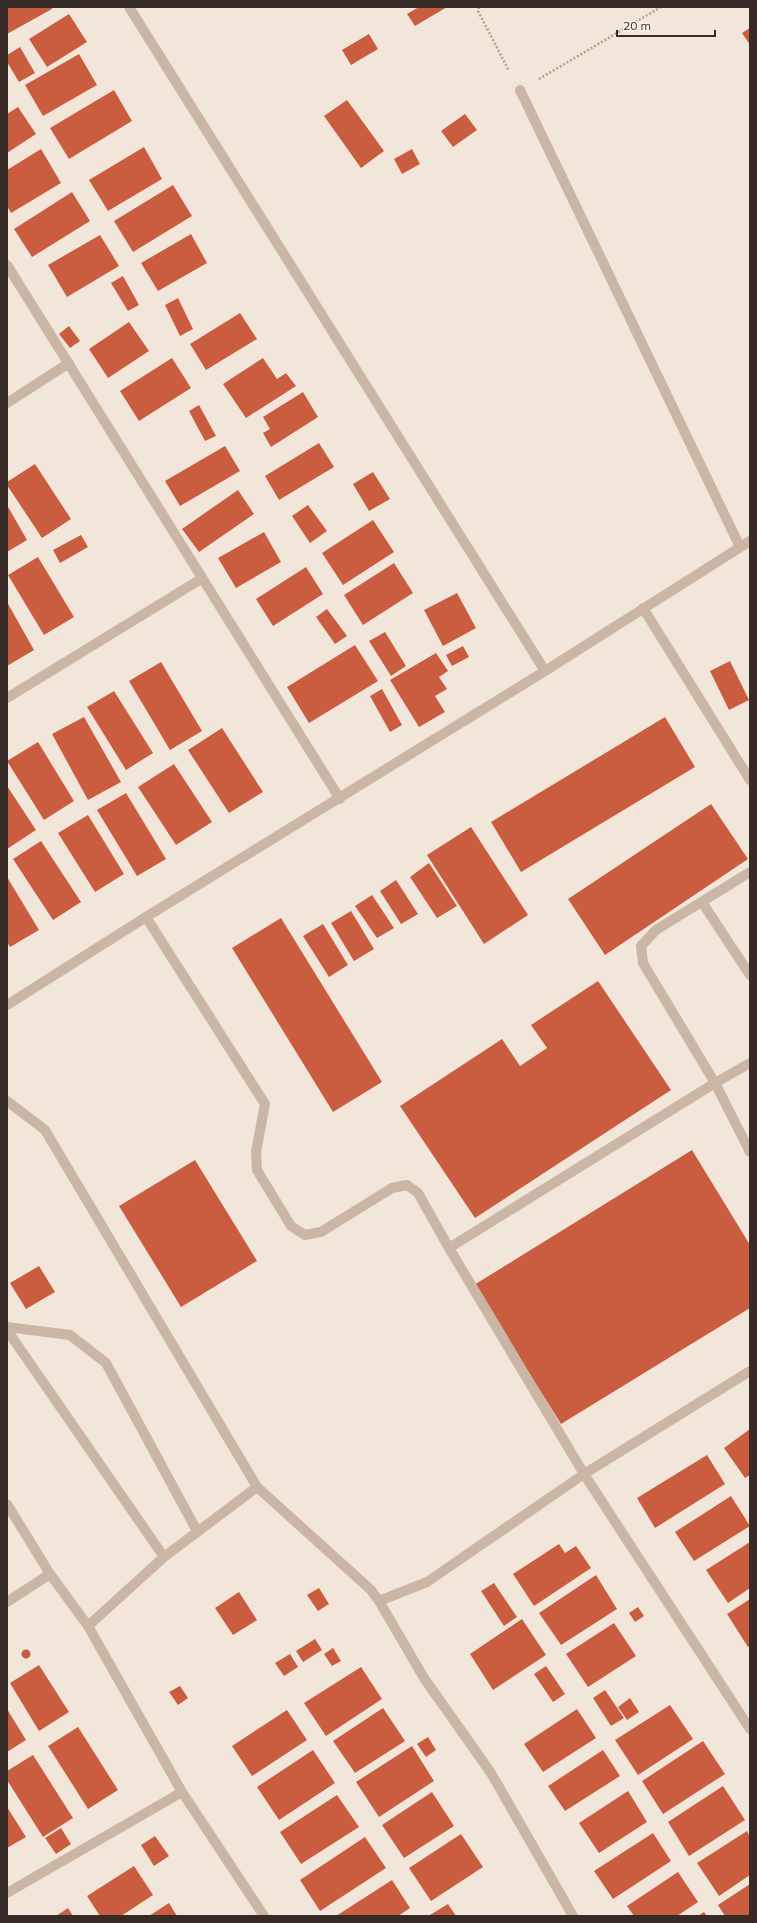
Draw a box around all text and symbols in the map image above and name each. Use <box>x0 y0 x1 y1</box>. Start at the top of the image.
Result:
scale bar <box>617 12 715 38</box>
text: 20 m <box>623 18 651 33</box>

